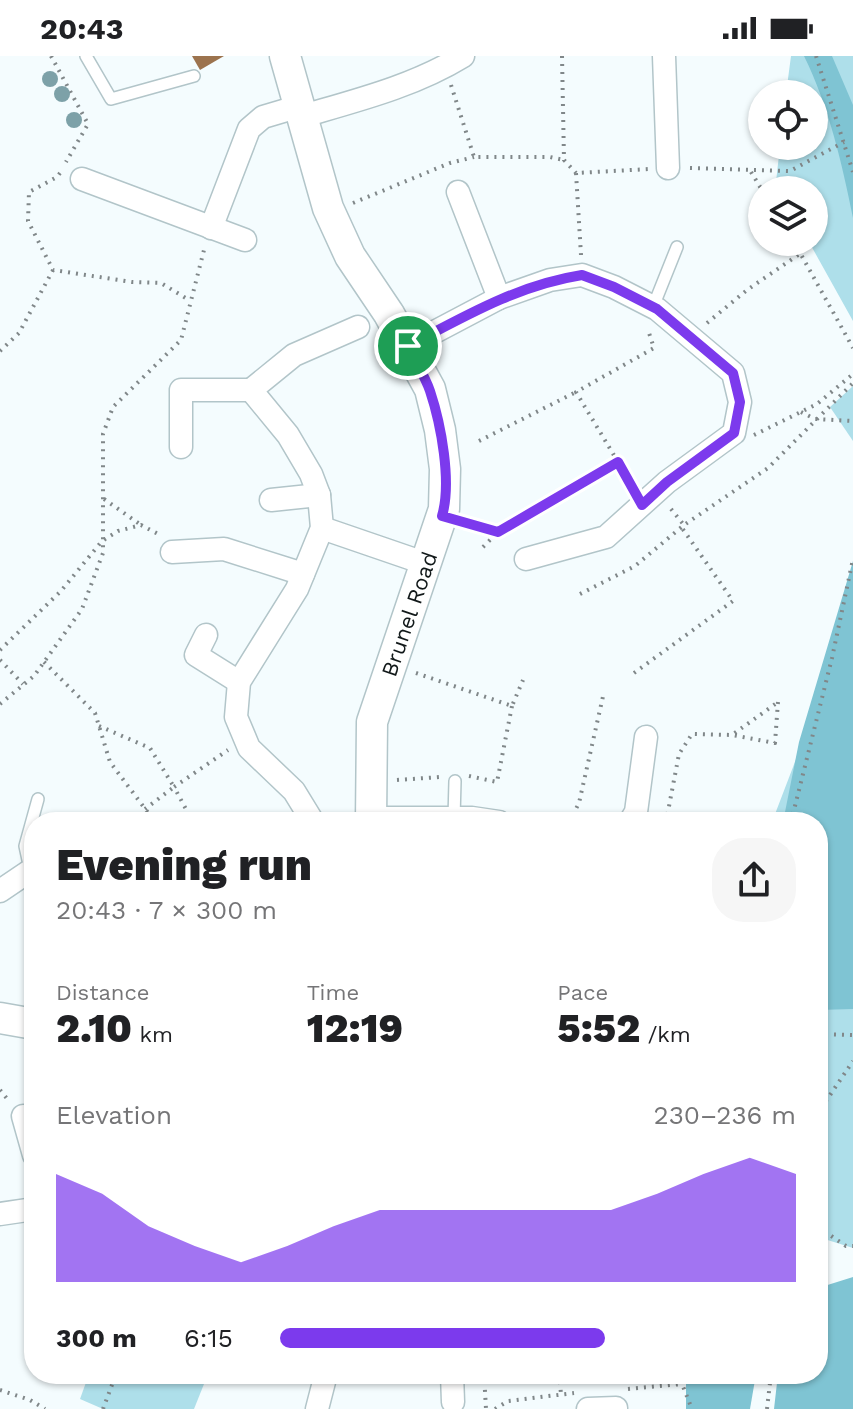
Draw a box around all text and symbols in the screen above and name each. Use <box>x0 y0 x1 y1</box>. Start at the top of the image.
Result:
text: 20:43 <box>40 11 123 46</box>
map controls <box>748 80 828 256</box>
button: locate <box>748 80 828 160</box>
button: layers <box>748 176 828 256</box>
pin <box>374 312 442 380</box>
icon: arrive <box>386 324 430 368</box>
street label: Brunel Road <box>376 548 443 680</box>
button: share <box>712 838 796 922</box>
text: Evening run <box>56 839 312 891</box>
text: 20:43 · 7 × 300 m <box>56 895 277 925</box>
text: Distance <box>56 980 150 1005</box>
text: Time <box>307 980 359 1005</box>
text: Pace <box>557 980 608 1005</box>
text: 2.10 <box>56 1005 132 1052</box>
text: 12:19 <box>307 1005 403 1052</box>
text: 5:52 <box>557 1005 640 1052</box>
text: km <box>132 1022 173 1047</box>
text: /km <box>640 1022 691 1047</box>
text: Elevation <box>56 1100 172 1130</box>
text: 230–236 m <box>654 1100 796 1130</box>
text: 300 m <box>56 1323 137 1353</box>
text: 6:15 <box>184 1323 233 1353</box>

